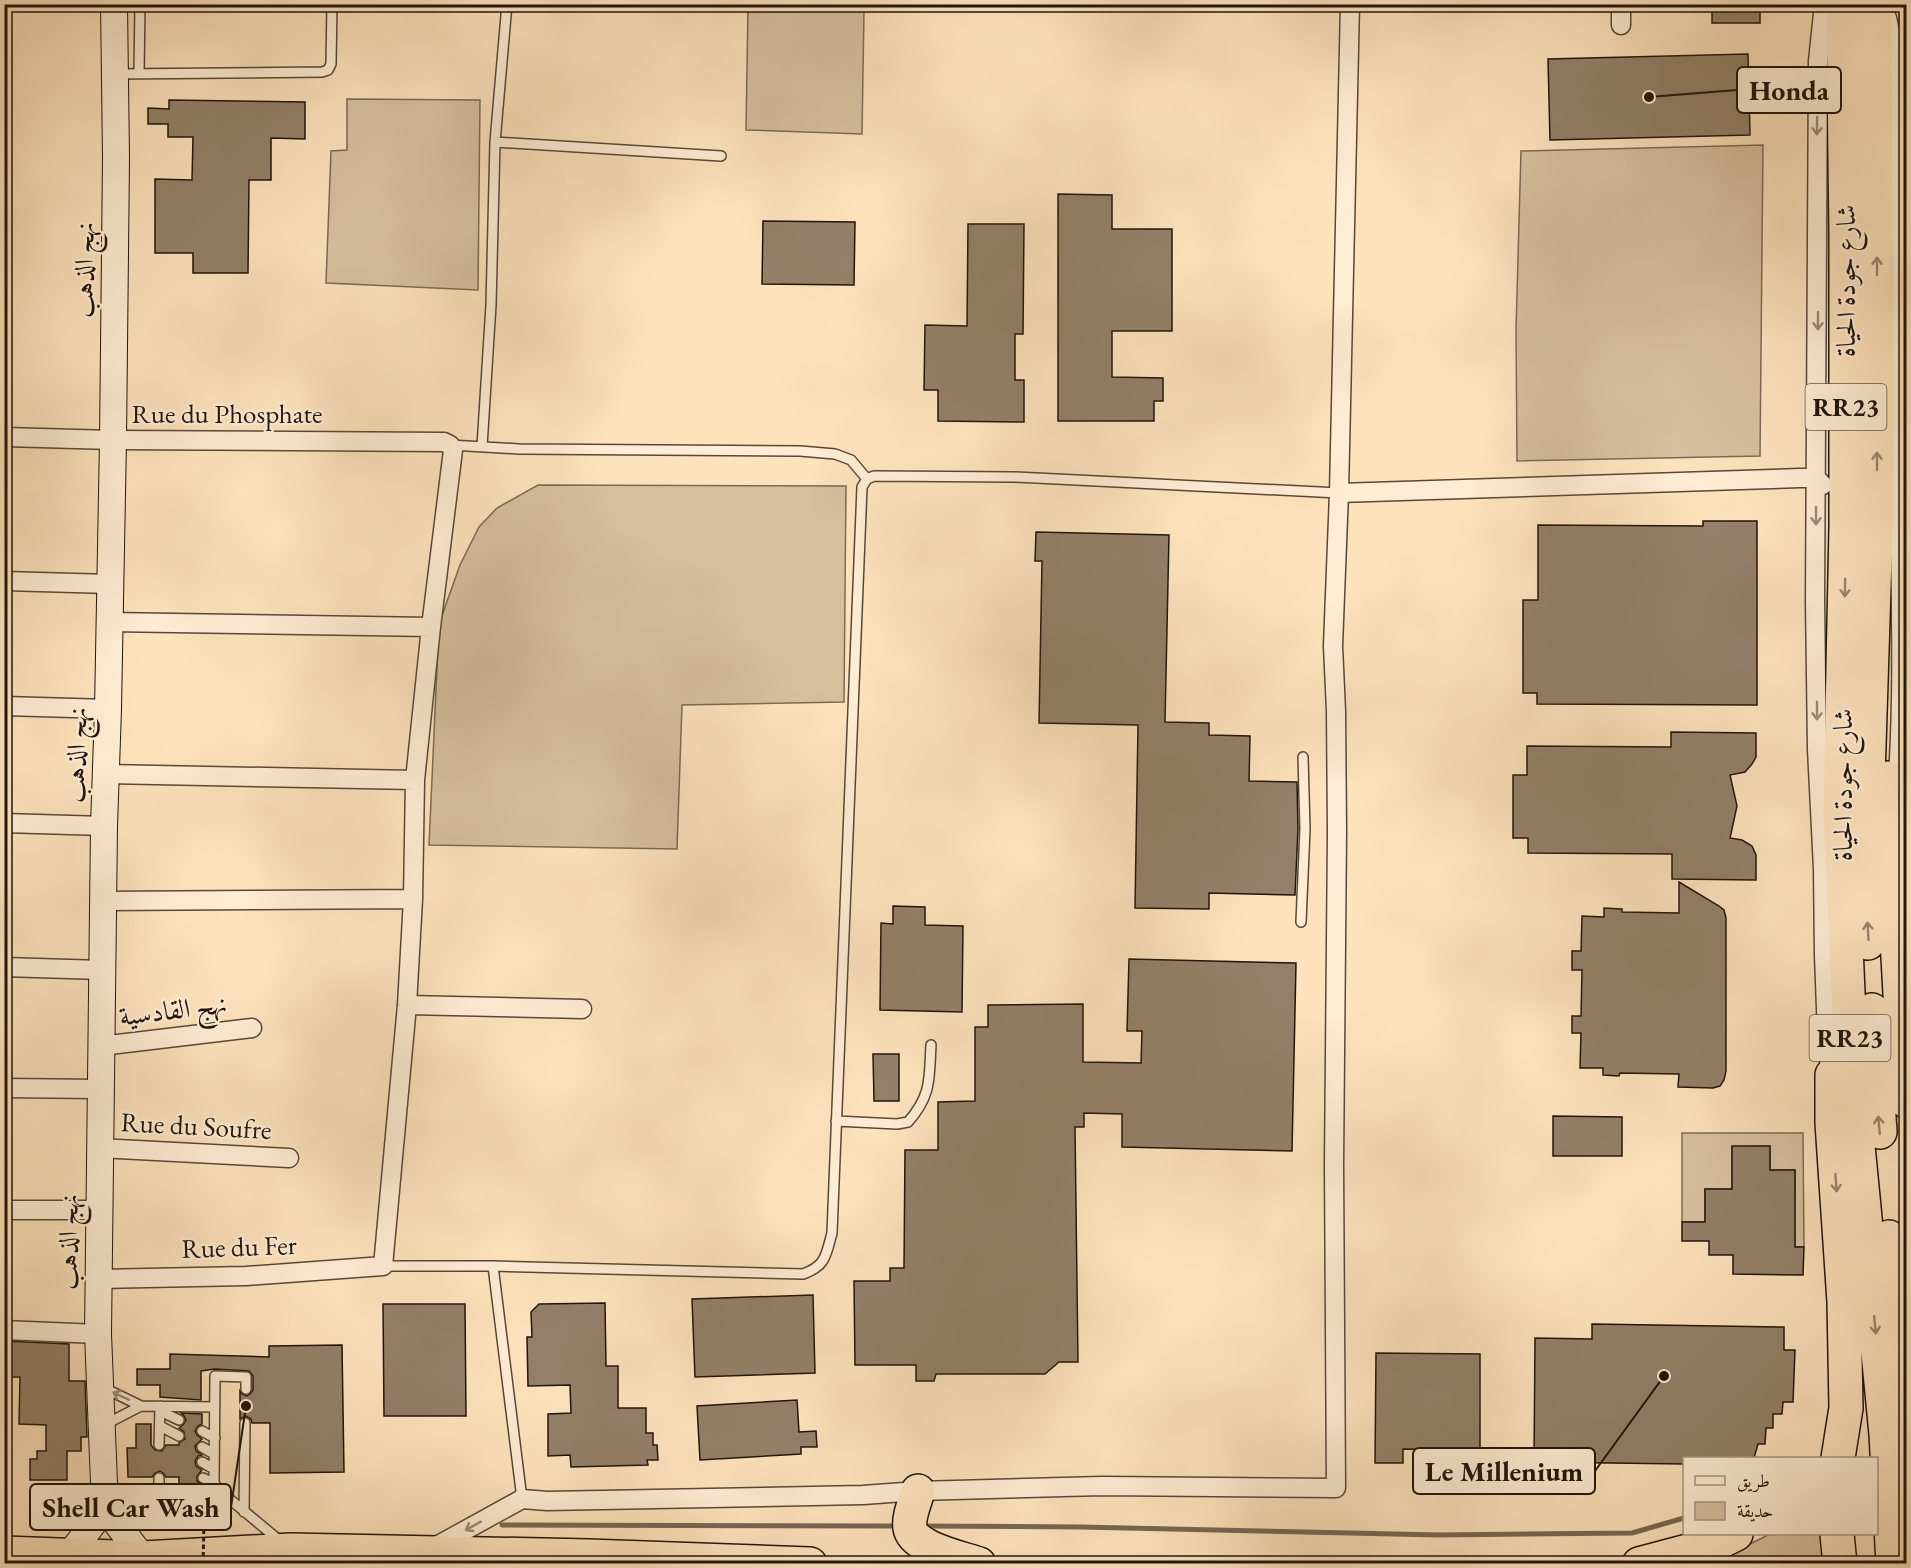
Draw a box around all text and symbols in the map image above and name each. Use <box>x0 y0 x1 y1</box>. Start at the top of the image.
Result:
callout: Honda <box>1737 67 1841 113</box>
text: Honda <box>1749 72 1830 108</box>
one-way arrow <box>1811 115 1823 135</box>
street label: شارع جودة الحياة <box>1828 205 1868 357</box>
street label: نهج الذهب <box>65 222 109 318</box>
one-way arrow <box>1871 257 1883 277</box>
one-way arrow <box>1812 310 1824 330</box>
road number: RR23 <box>1806 384 1886 430</box>
street label: Rue du Phosphate <box>132 396 322 431</box>
one-way arrow <box>1871 452 1883 472</box>
one-way arrow <box>1810 505 1822 525</box>
one-way arrow <box>1839 577 1850 597</box>
one-way arrow <box>1811 700 1822 720</box>
street label: نهج الذهب <box>56 706 102 804</box>
street label: شارع جودة الحياة <box>1825 709 1865 861</box>
one-way arrow <box>1862 921 1873 941</box>
street label: نهج القادسية <box>117 986 230 1040</box>
road number: RR23 <box>1810 1015 1890 1061</box>
street label: Rue du Soufre <box>120 1104 272 1147</box>
one-way arrow <box>1873 1116 1884 1136</box>
one-way arrow <box>1831 1172 1842 1192</box>
street label: نهج الذهب <box>49 1194 93 1290</box>
street label: Rue du Fer <box>181 1227 297 1266</box>
one-way arrow <box>1870 1314 1881 1334</box>
one-way arrow <box>112 1389 130 1401</box>
callout: Le Millenium <box>1413 1448 1595 1494</box>
text: Le Millenium <box>1425 1453 1584 1489</box>
legend <box>1683 1457 1878 1535</box>
text: طريق <box>1737 1469 1770 1493</box>
callout: Shell Car Wash <box>30 1484 231 1530</box>
text: Shell Car Wash <box>42 1489 220 1525</box>
text: حديقة <box>1737 1499 1773 1522</box>
one-way arrow <box>465 1520 482 1532</box>

